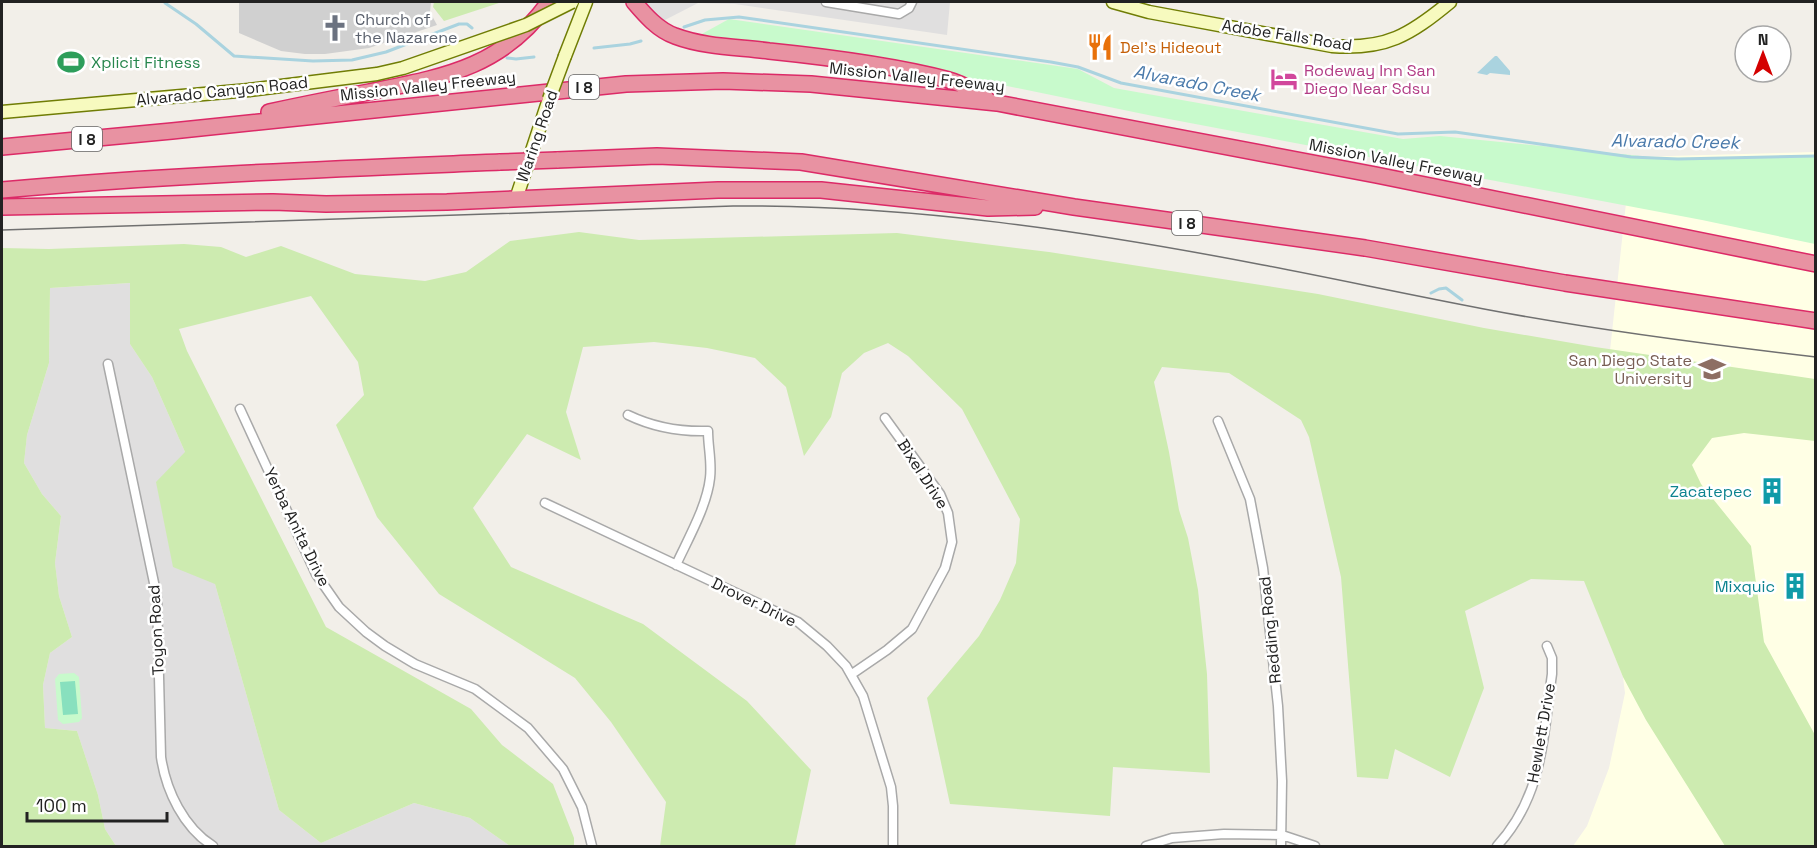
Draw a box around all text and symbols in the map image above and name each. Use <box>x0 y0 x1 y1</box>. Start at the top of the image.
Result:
place label: Church of the Nazarene <box>355 9 458 48</box>
church icon: Church of the Nazarene <box>320 13 350 43</box>
street label: Adobe Falls Road <box>1220 14 1354 56</box>
north arrow <box>1733 24 1793 84</box>
text: N <box>1758 29 1768 50</box>
restaurant icon: Del’s Hideout <box>1085 32 1115 62</box>
place label: Del’s Hideout <box>1120 37 1222 58</box>
sports icon: Xplicit Fitness <box>56 47 86 77</box>
place label: Xplicit Fitness <box>91 52 200 73</box>
street label: Mission Valley Freeway <box>828 57 1006 97</box>
water label: Alvarado Creek <box>1132 59 1265 107</box>
place label: Rodeway Inn San Diego Near Sdsu <box>1304 60 1436 99</box>
hotel icon: Rodeway Inn San Diego Near Sdsu <box>1269 64 1299 94</box>
street label: Mission Valley Freeway <box>339 66 517 106</box>
street label: Alvarado Canyon Road <box>135 72 309 110</box>
road number: I 8 <box>569 75 599 99</box>
street label: Waring Road <box>511 87 563 185</box>
road number: I 8 <box>72 127 102 151</box>
water label: Alvarado Creek <box>1611 128 1742 154</box>
street label: Mission Valley Freeway <box>1307 134 1485 188</box>
road number: I 8 <box>1172 211 1202 235</box>
place label: San Diego State University <box>1568 350 1692 389</box>
school or university icon: San Diego State University <box>1697 354 1727 384</box>
street label: Bixel Drive <box>893 435 953 513</box>
street label: Yerba Anita Drive <box>259 464 335 590</box>
building icon: Zacatepec <box>1757 476 1787 506</box>
place label: Zacatepec <box>1670 481 1752 502</box>
building icon: Mixquic <box>1780 571 1810 601</box>
street label: Drover Drive <box>708 572 800 632</box>
street label: Redding Road <box>1254 575 1286 685</box>
place label: Mixquic <box>1715 576 1775 597</box>
street label: Toyon Road <box>143 584 169 676</box>
street label: Hewlett Drive <box>1522 681 1560 785</box>
scale bar <box>27 785 166 823</box>
text: 100 m <box>36 794 87 817</box>

